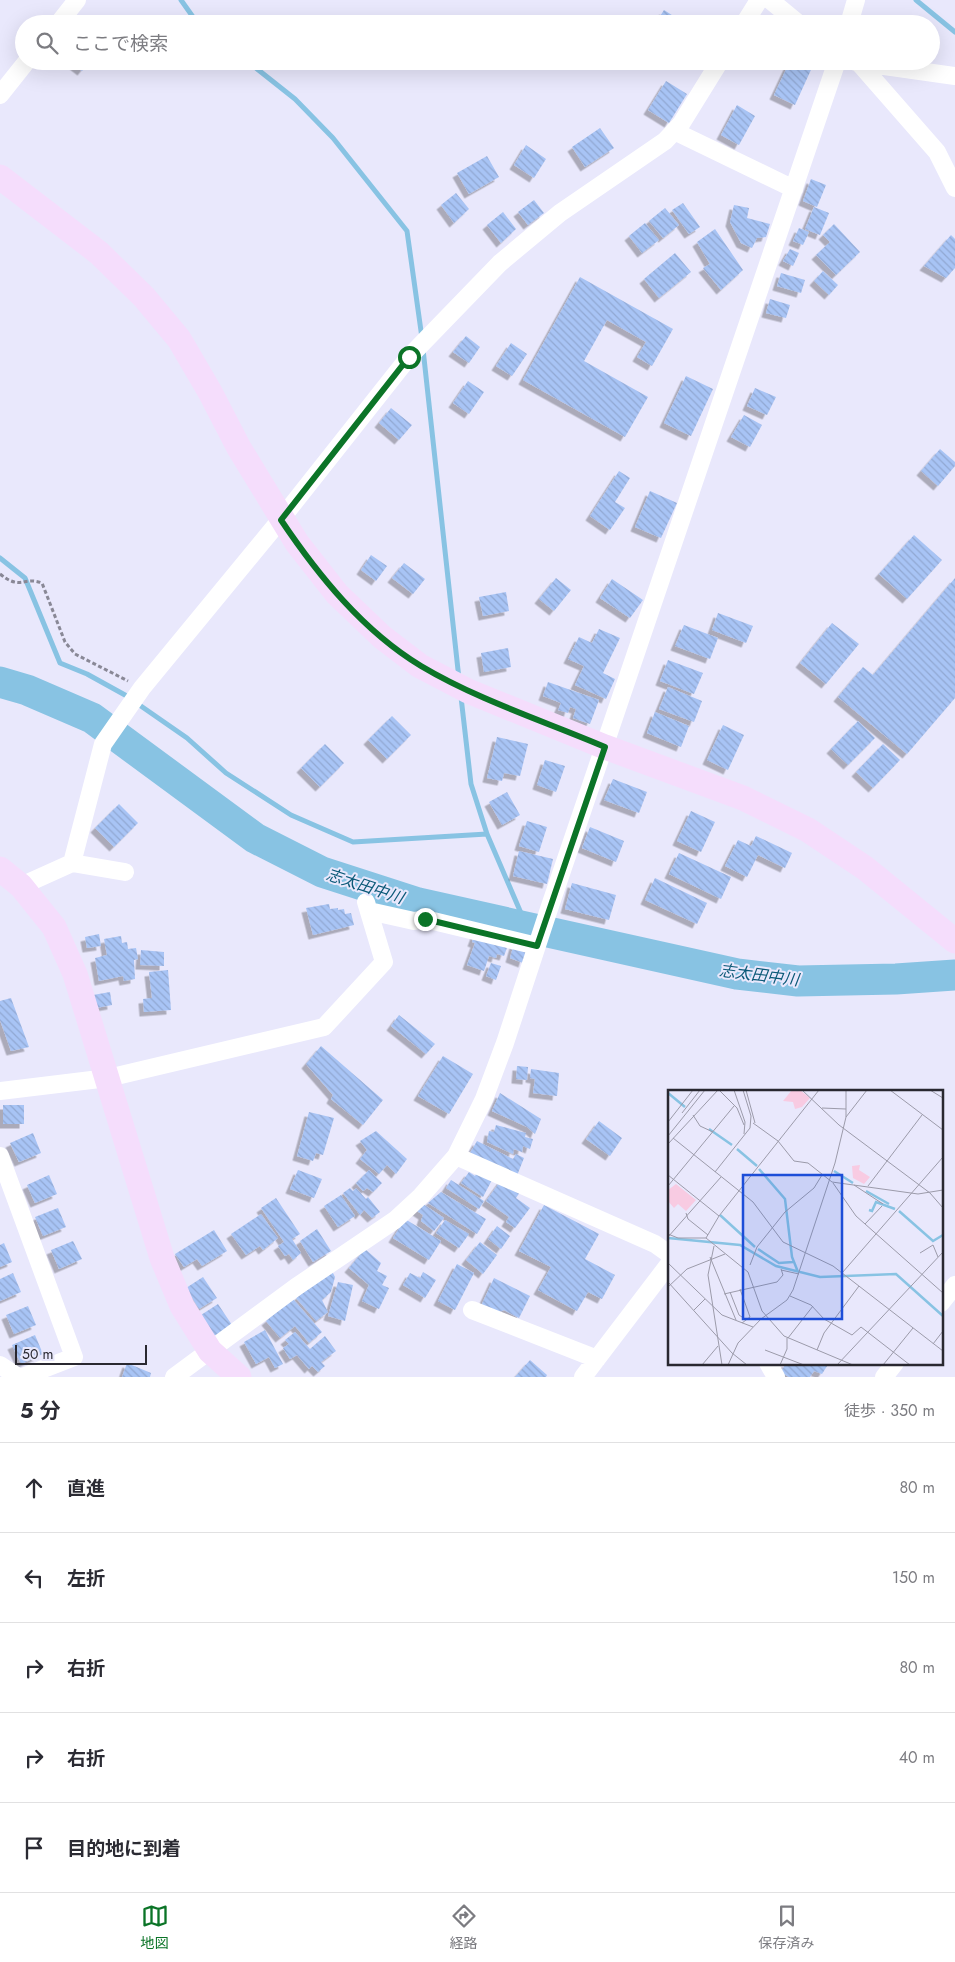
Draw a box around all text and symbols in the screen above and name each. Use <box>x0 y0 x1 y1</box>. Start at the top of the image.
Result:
search box <box>15 15 940 70</box>
icon: search <box>33 29 61 57</box>
text: ここで検索 <box>73 30 168 57</box>
route start <box>398 346 421 369</box>
water label: 志太田中川 <box>323 863 408 910</box>
route end <box>414 908 437 931</box>
water label: 志太田中川 <box>718 959 802 992</box>
inset map <box>668 1090 942 1364</box>
scale bar <box>15 1342 148 1365</box>
text: 50 m <box>22 1344 53 1364</box>
text: 5 分 <box>20 1396 61 1426</box>
text: 徒歩 · 350 m <box>844 1399 935 1422</box>
icon: ahead <box>20 1474 48 1502</box>
text: 直進 <box>67 1475 105 1502</box>
text: 80 m <box>899 1476 935 1499</box>
icon: left <box>20 1564 48 1592</box>
text: 左折 <box>67 1565 105 1592</box>
text: 150 m <box>892 1566 935 1589</box>
icon: right <box>20 1654 48 1682</box>
text: 右折 <box>67 1655 105 1682</box>
text: 80 m <box>899 1656 935 1679</box>
icon: right <box>20 1744 48 1772</box>
text: 右折 <box>67 1745 105 1772</box>
text: 40 m <box>899 1746 935 1769</box>
icon: arrive <box>20 1834 48 1862</box>
text: 目的地に到着 <box>67 1835 181 1862</box>
tab: 地図 <box>141 1902 169 1953</box>
tab: 経路 <box>450 1902 478 1953</box>
tab: 保存済み <box>759 1902 815 1953</box>

